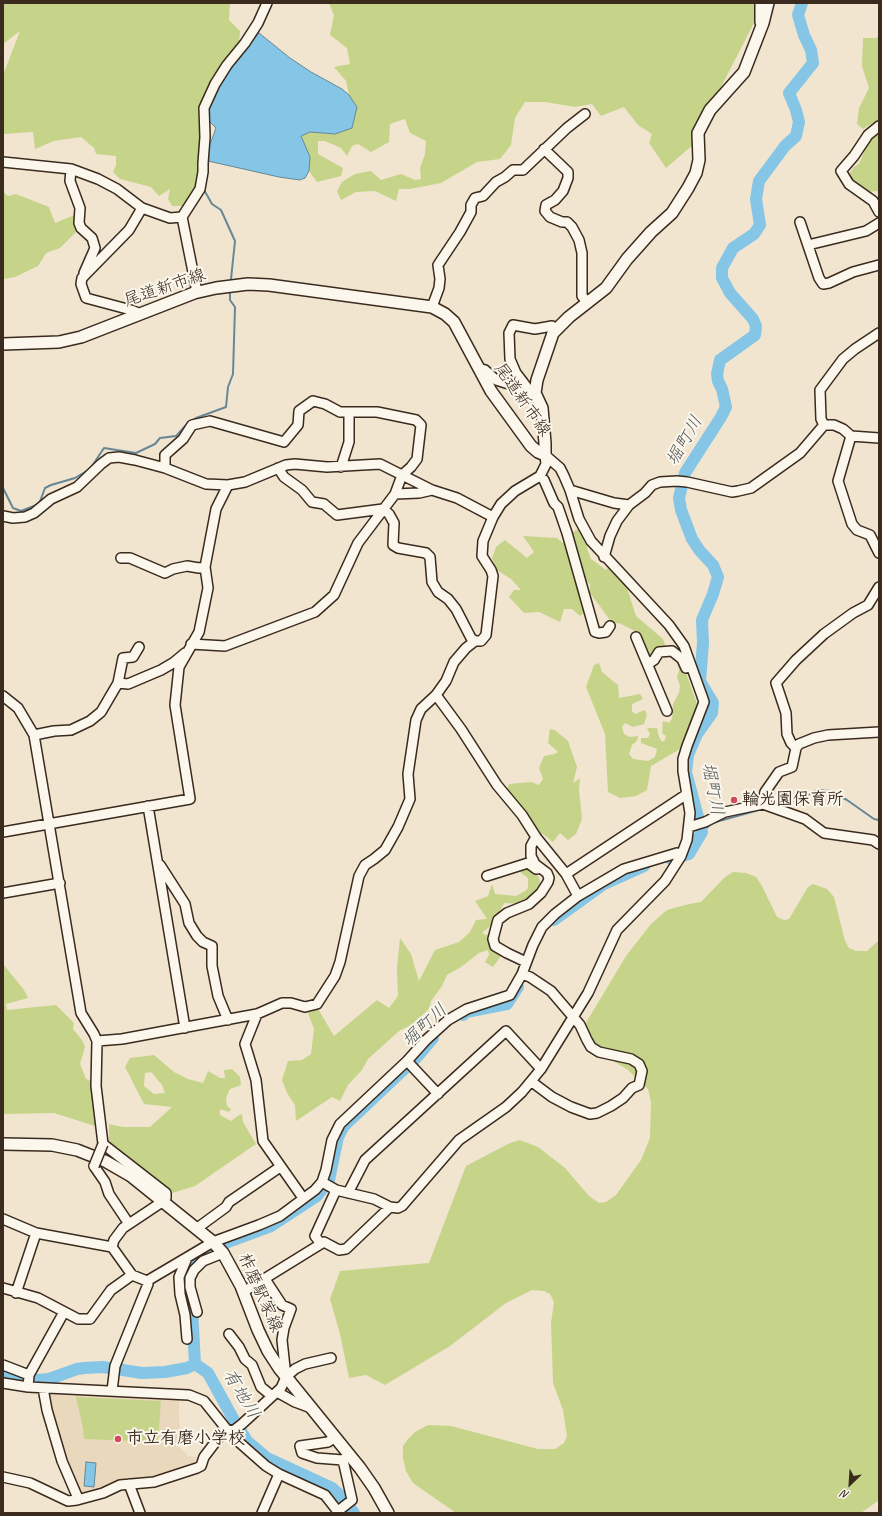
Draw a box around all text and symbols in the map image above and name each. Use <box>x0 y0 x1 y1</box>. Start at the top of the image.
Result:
street label: 尾道新市線 <box>121 265 209 311</box>
street label: 尾道新市線 <box>489 359 555 441</box>
water label: 堀町川 <box>662 412 708 470</box>
water label: 堀町川 <box>696 760 728 818</box>
place label: 輪光園保育所 <box>742 790 844 810</box>
marker: 輪光園保育所 <box>729 795 739 805</box>
water label: 堀町川 <box>398 1000 452 1052</box>
street label: 柞磨駅家線 <box>233 1250 287 1336</box>
water label: 有地川 <box>218 1365 264 1423</box>
place label: 市立有磨小学校 <box>126 1429 245 1449</box>
marker: 市立有磨小学校 <box>113 1434 123 1444</box>
north arrow <box>830 1464 870 1504</box>
text: N <box>839 1487 851 1503</box>

